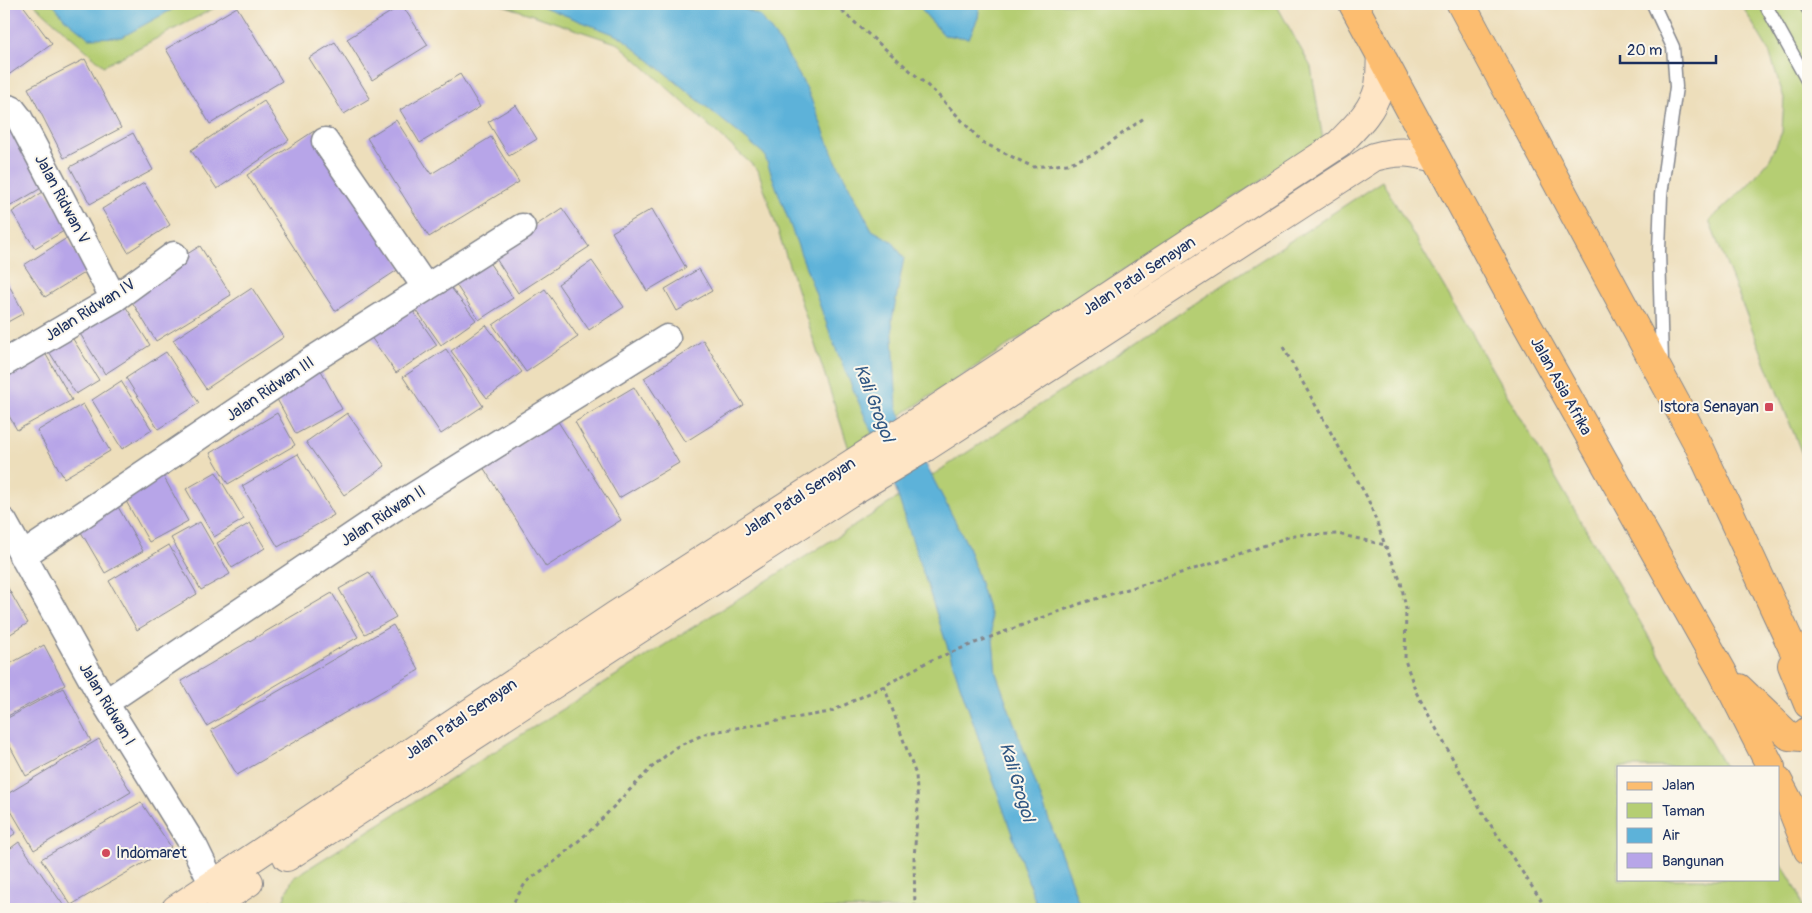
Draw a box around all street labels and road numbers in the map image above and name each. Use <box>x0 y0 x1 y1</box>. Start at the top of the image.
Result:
street label: Jalan Ridwan V <box>30 151 94 247</box>
street label: Jalan Patal Senayan <box>1079 232 1199 320</box>
street label: Jalan Ridwan IV <box>41 274 139 346</box>
street label: Jalan Asia Afrika <box>1526 333 1596 439</box>
street label: Jalan Ridwan III <box>222 352 318 426</box>
street label: Jalan Patal Senayan <box>739 453 859 541</box>
street label: Jalan Ridwan II <box>337 481 429 551</box>
street label: Jalan Ridwan I <box>74 659 140 749</box>
street label: Jalan Patal Senayan <box>401 674 521 764</box>

